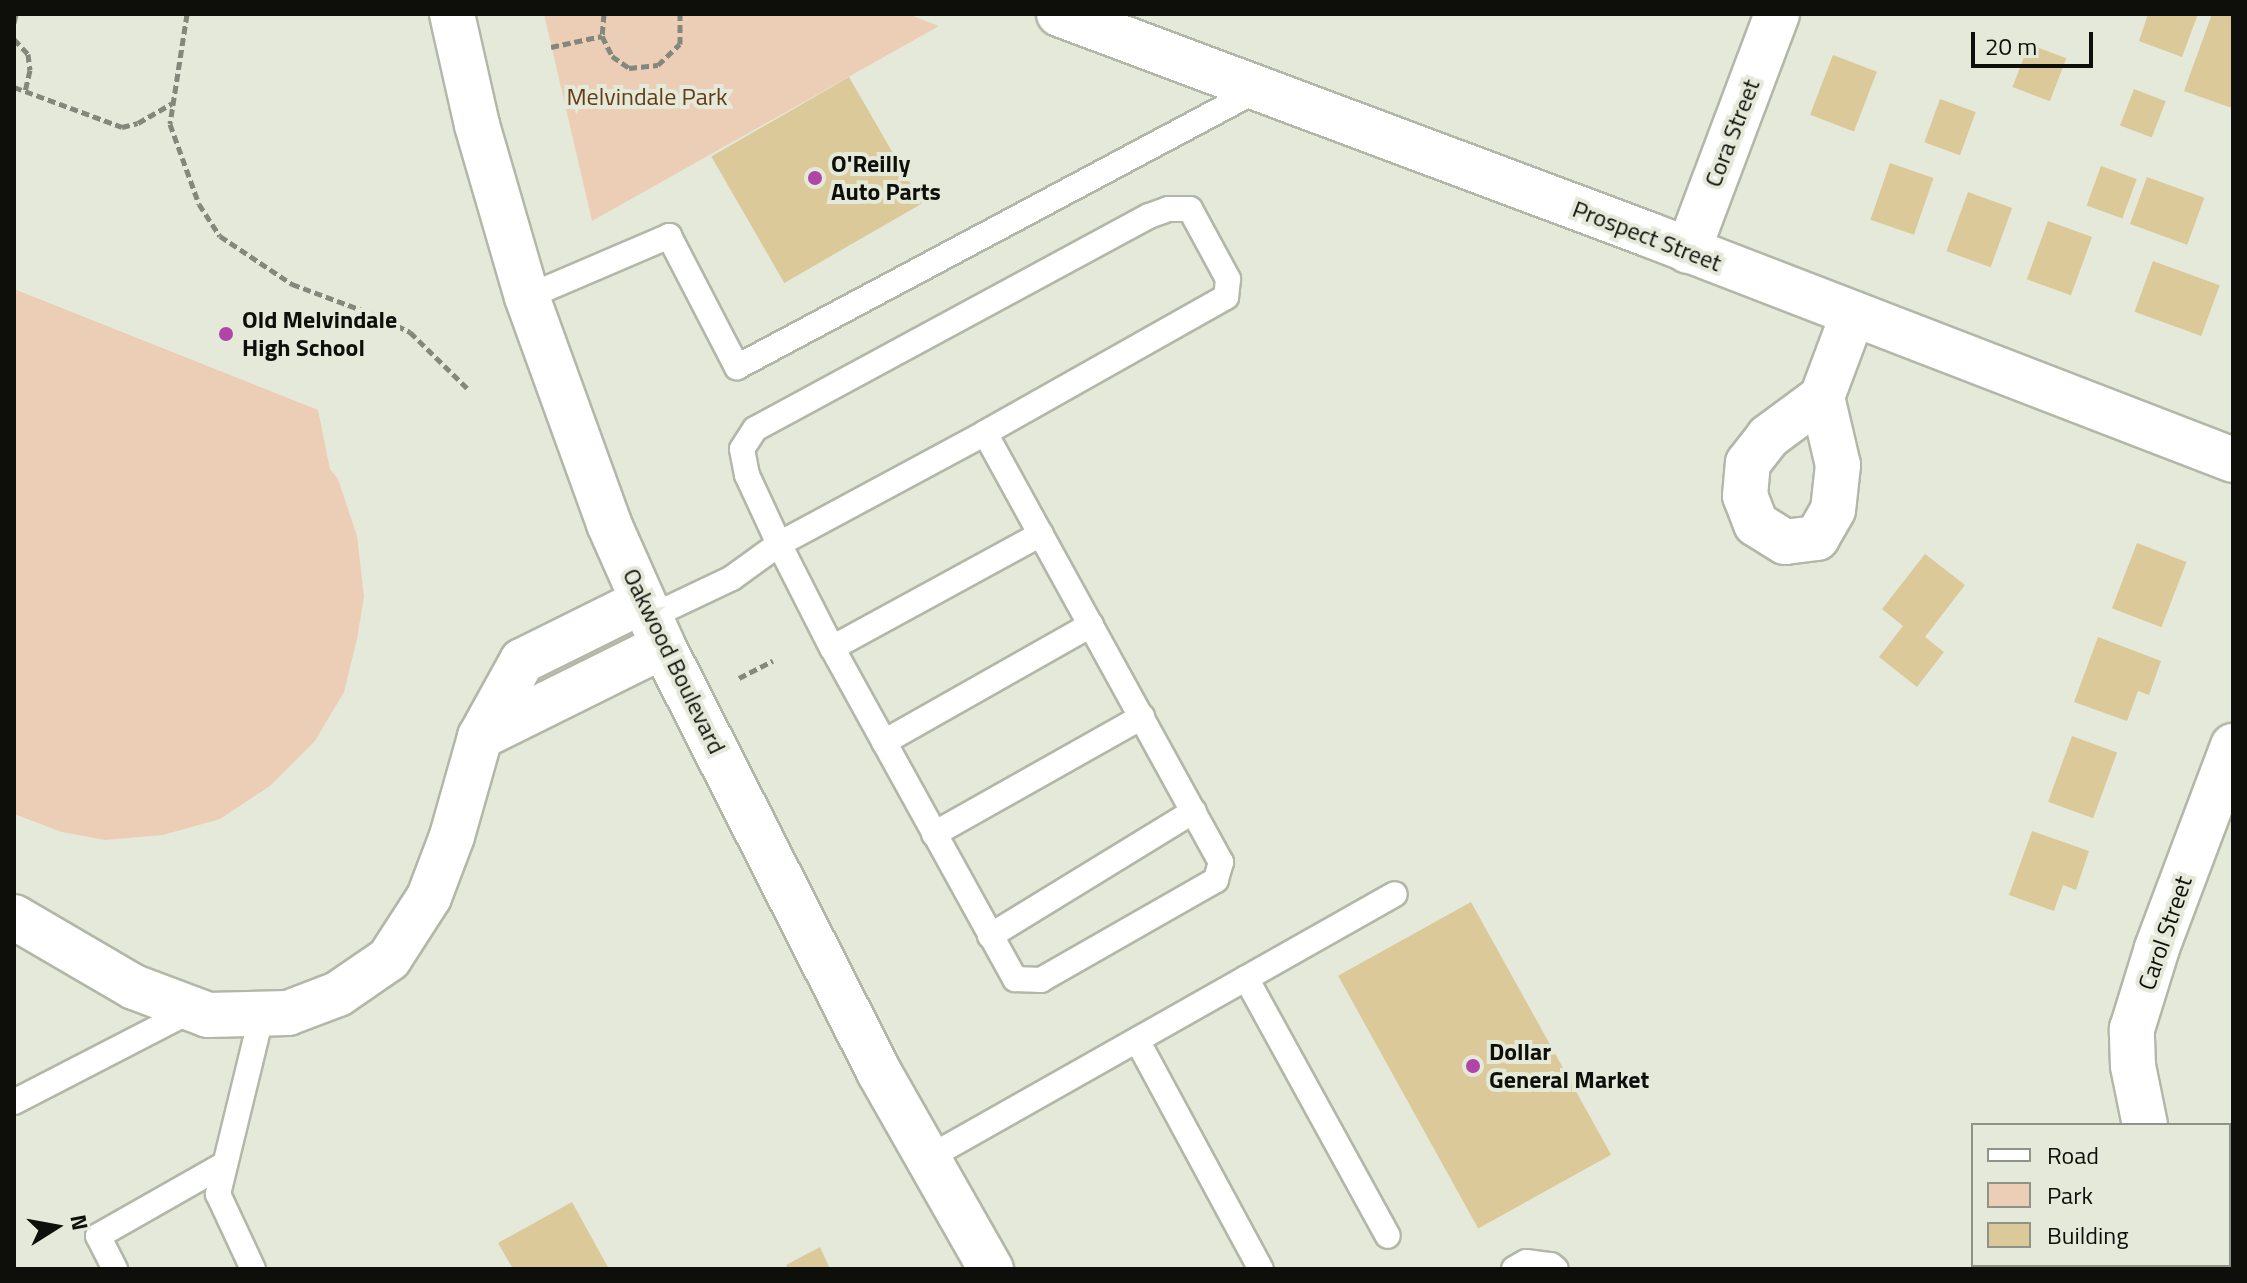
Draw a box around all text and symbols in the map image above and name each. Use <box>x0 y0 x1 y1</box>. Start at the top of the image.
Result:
scale bar <box>1975 16 2097 66</box>
text: 20 m <box>1985 28 2037 64</box>
street label: Cora Street <box>1698 75 1766 191</box>
park label: Melvindale Park <box>567 83 727 111</box>
place label: O'Reilly Auto Parts <box>831 150 941 206</box>
marker: O'Reilly Auto Parts <box>806 169 824 187</box>
street label: Prospect Street <box>1569 194 1725 278</box>
place label: Old Melvindale High School <box>242 306 397 362</box>
marker: Old Melvindale High School <box>217 325 235 343</box>
street label: Oakwood Boulevard <box>617 564 731 758</box>
street label: Carol Street <box>2132 872 2198 994</box>
place label: Dollar General Market <box>1489 1038 1649 1094</box>
marker: Dollar General Market <box>1464 1057 1482 1075</box>
legend <box>1971 1123 2231 1267</box>
text: Road <box>2047 1137 2099 1173</box>
text: Park <box>2047 1177 2093 1213</box>
north arrow <box>16 1187 96 1267</box>
text: N <box>61 1212 98 1233</box>
text: Building <box>2047 1217 2129 1253</box>

